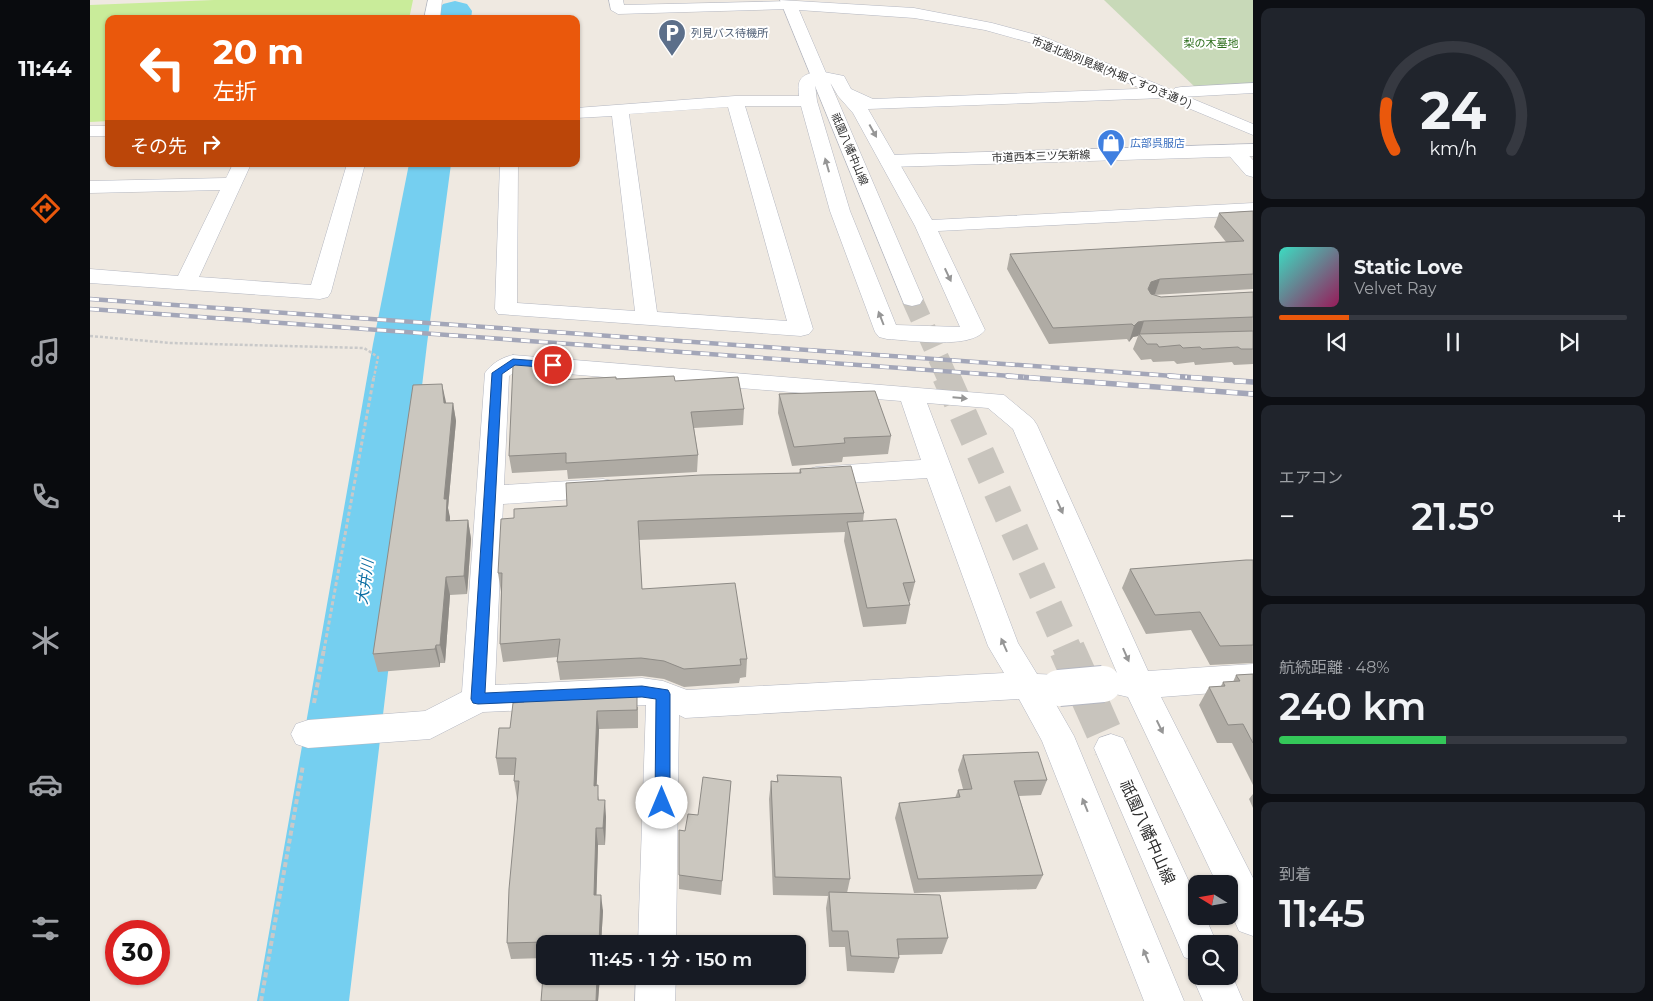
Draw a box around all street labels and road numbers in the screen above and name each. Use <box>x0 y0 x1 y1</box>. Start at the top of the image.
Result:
street label: 市道北船列見線(外堀くすのき通り) <box>1030 33 1194 111</box>
street label: 祇園八幡中山線 <box>829 111 871 187</box>
street label: 市道西本三ツ矢新線 <box>991 147 1091 165</box>
street label: 祇園八幡中山線 <box>1116 777 1179 887</box>

